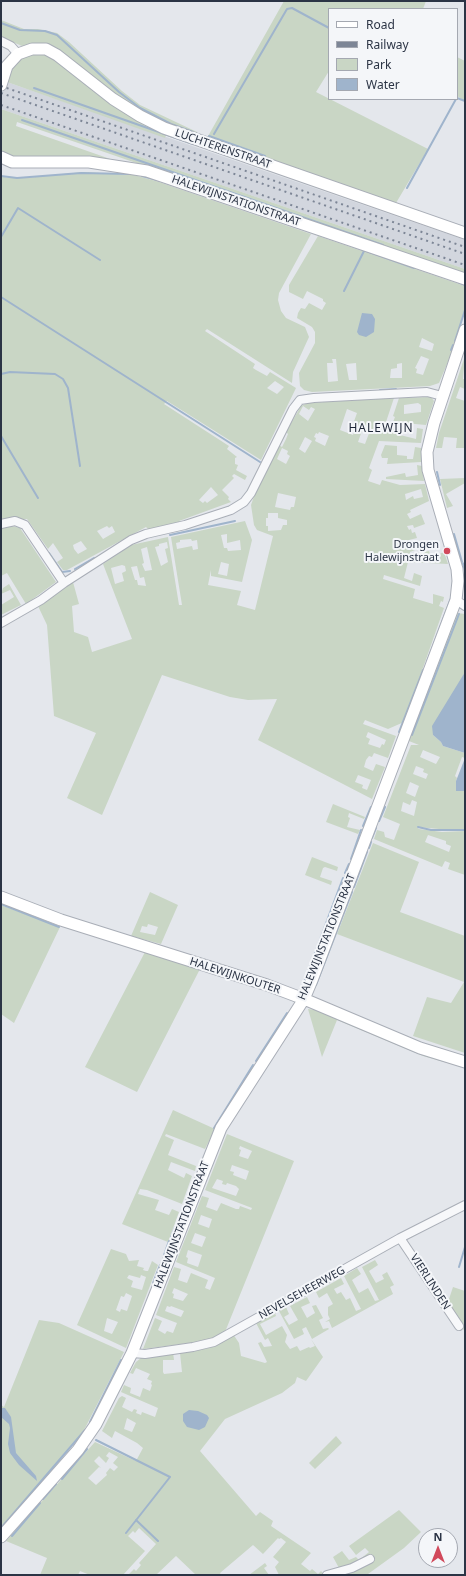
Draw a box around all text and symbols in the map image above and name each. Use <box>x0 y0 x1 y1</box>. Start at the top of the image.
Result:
legend <box>328 8 458 100</box>
text: Road <box>366 16 395 33</box>
text: Railway <box>366 36 409 53</box>
text: Park <box>366 56 391 73</box>
text: Water <box>366 76 400 93</box>
street label: LUCHTERENSTRAAT <box>173 126 273 172</box>
street label: HALEWIJNSTATIONSTRAAT <box>170 173 302 229</box>
district label: HALEWIJN <box>348 422 414 436</box>
place label: Drongen Halewijnstraat <box>365 538 439 564</box>
marker: Drongen Halewijnstraat <box>442 546 452 556</box>
street label: HALEWIJNSTATIONSTRAAT <box>296 872 358 1002</box>
street label: HALEWIJNKOUTER <box>188 955 282 997</box>
street label: HALEWIJNSTATIONSTRAAT <box>152 1160 212 1290</box>
street label: VIERLINDEN <box>407 1252 453 1312</box>
street label: NEVELSEHEERWEG <box>257 1264 347 1322</box>
north arrow <box>418 1528 458 1568</box>
text: N <box>434 1529 442 1544</box>

